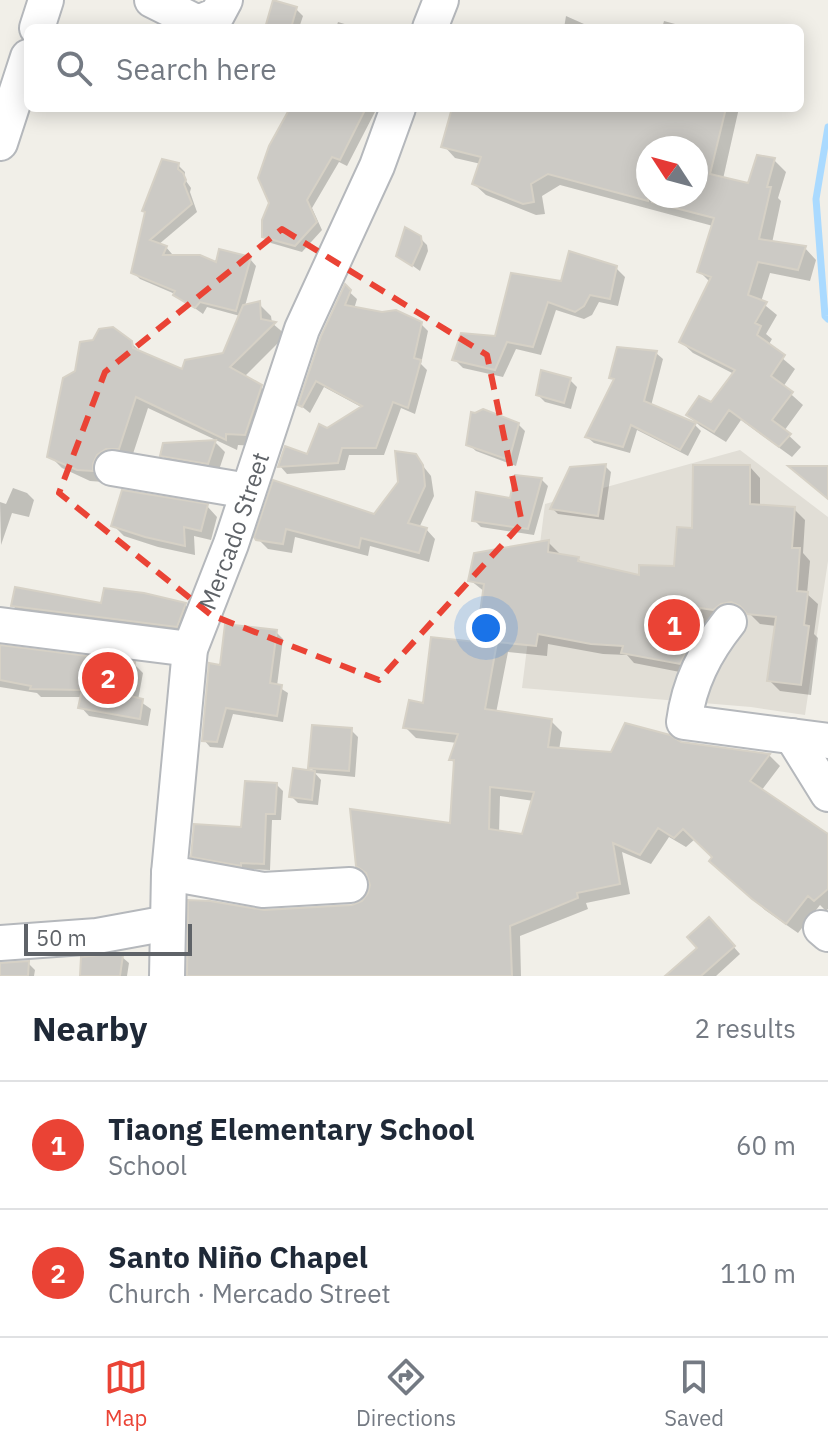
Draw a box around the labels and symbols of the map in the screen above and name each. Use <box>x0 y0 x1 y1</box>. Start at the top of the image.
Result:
north arrow <box>636 136 708 208</box>
street label: Mercado Street <box>191 448 276 614</box>
pin: 1 <box>648 595 700 655</box>
your location <box>466 608 506 648</box>
pin: 2 <box>82 648 134 708</box>
scale bar <box>24 920 192 956</box>

